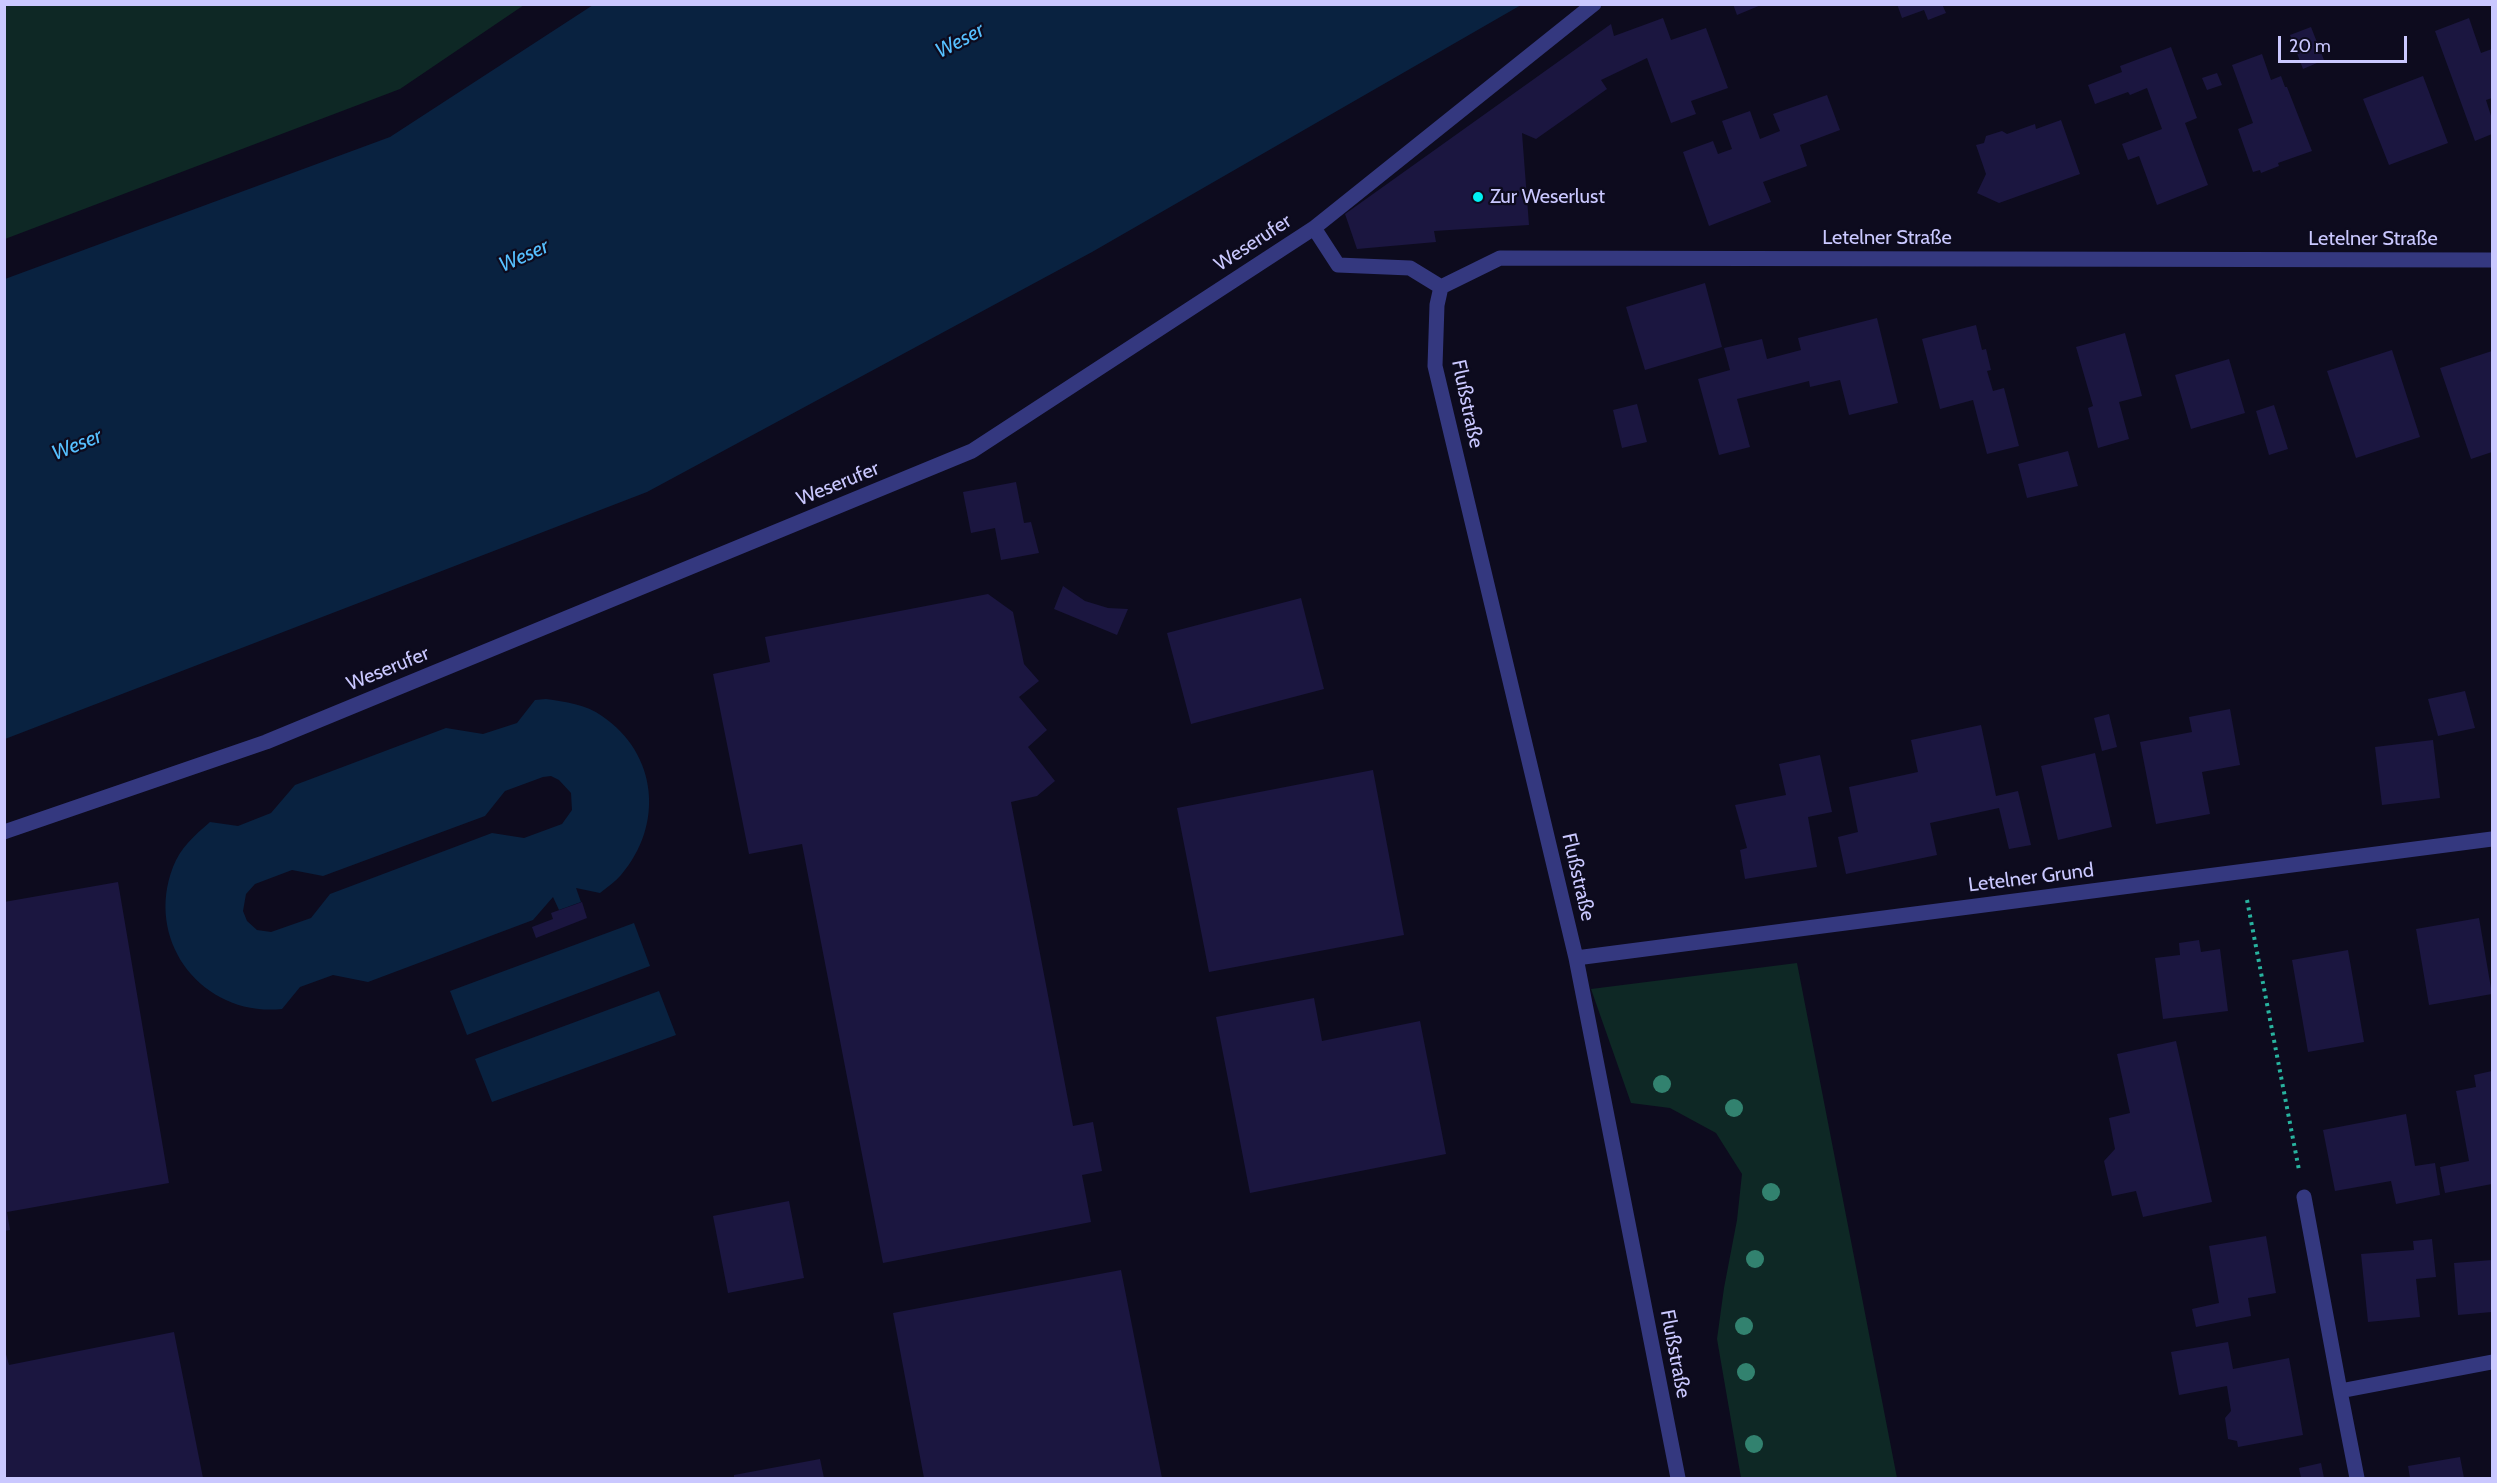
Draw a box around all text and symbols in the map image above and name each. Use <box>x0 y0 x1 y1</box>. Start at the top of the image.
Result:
water label: Weser <box>931 18 989 64</box>
scale bar <box>2281 24 2410 62</box>
text: 20 m <box>2289 35 2331 57</box>
place label: Zur Weserlust <box>1490 185 1605 209</box>
marker: Zur Weserlust <box>1471 190 1485 204</box>
street label: Weserufer <box>1210 209 1296 277</box>
street label: Letelner Straße <box>1822 226 1952 250</box>
street label: Letelner Straße <box>2308 227 2438 251</box>
water label: Weser <box>495 234 553 278</box>
street label: Flußstraße <box>1446 358 1488 450</box>
water label: Weser <box>48 424 106 466</box>
street label: Weserufer <box>793 457 883 511</box>
street label: Weserufer <box>343 642 433 696</box>
street label: Flußstraße <box>1556 831 1600 923</box>
street label: Letelner Grund <box>1967 858 2095 898</box>
street label: Flußstraße <box>1655 1308 1695 1400</box>

